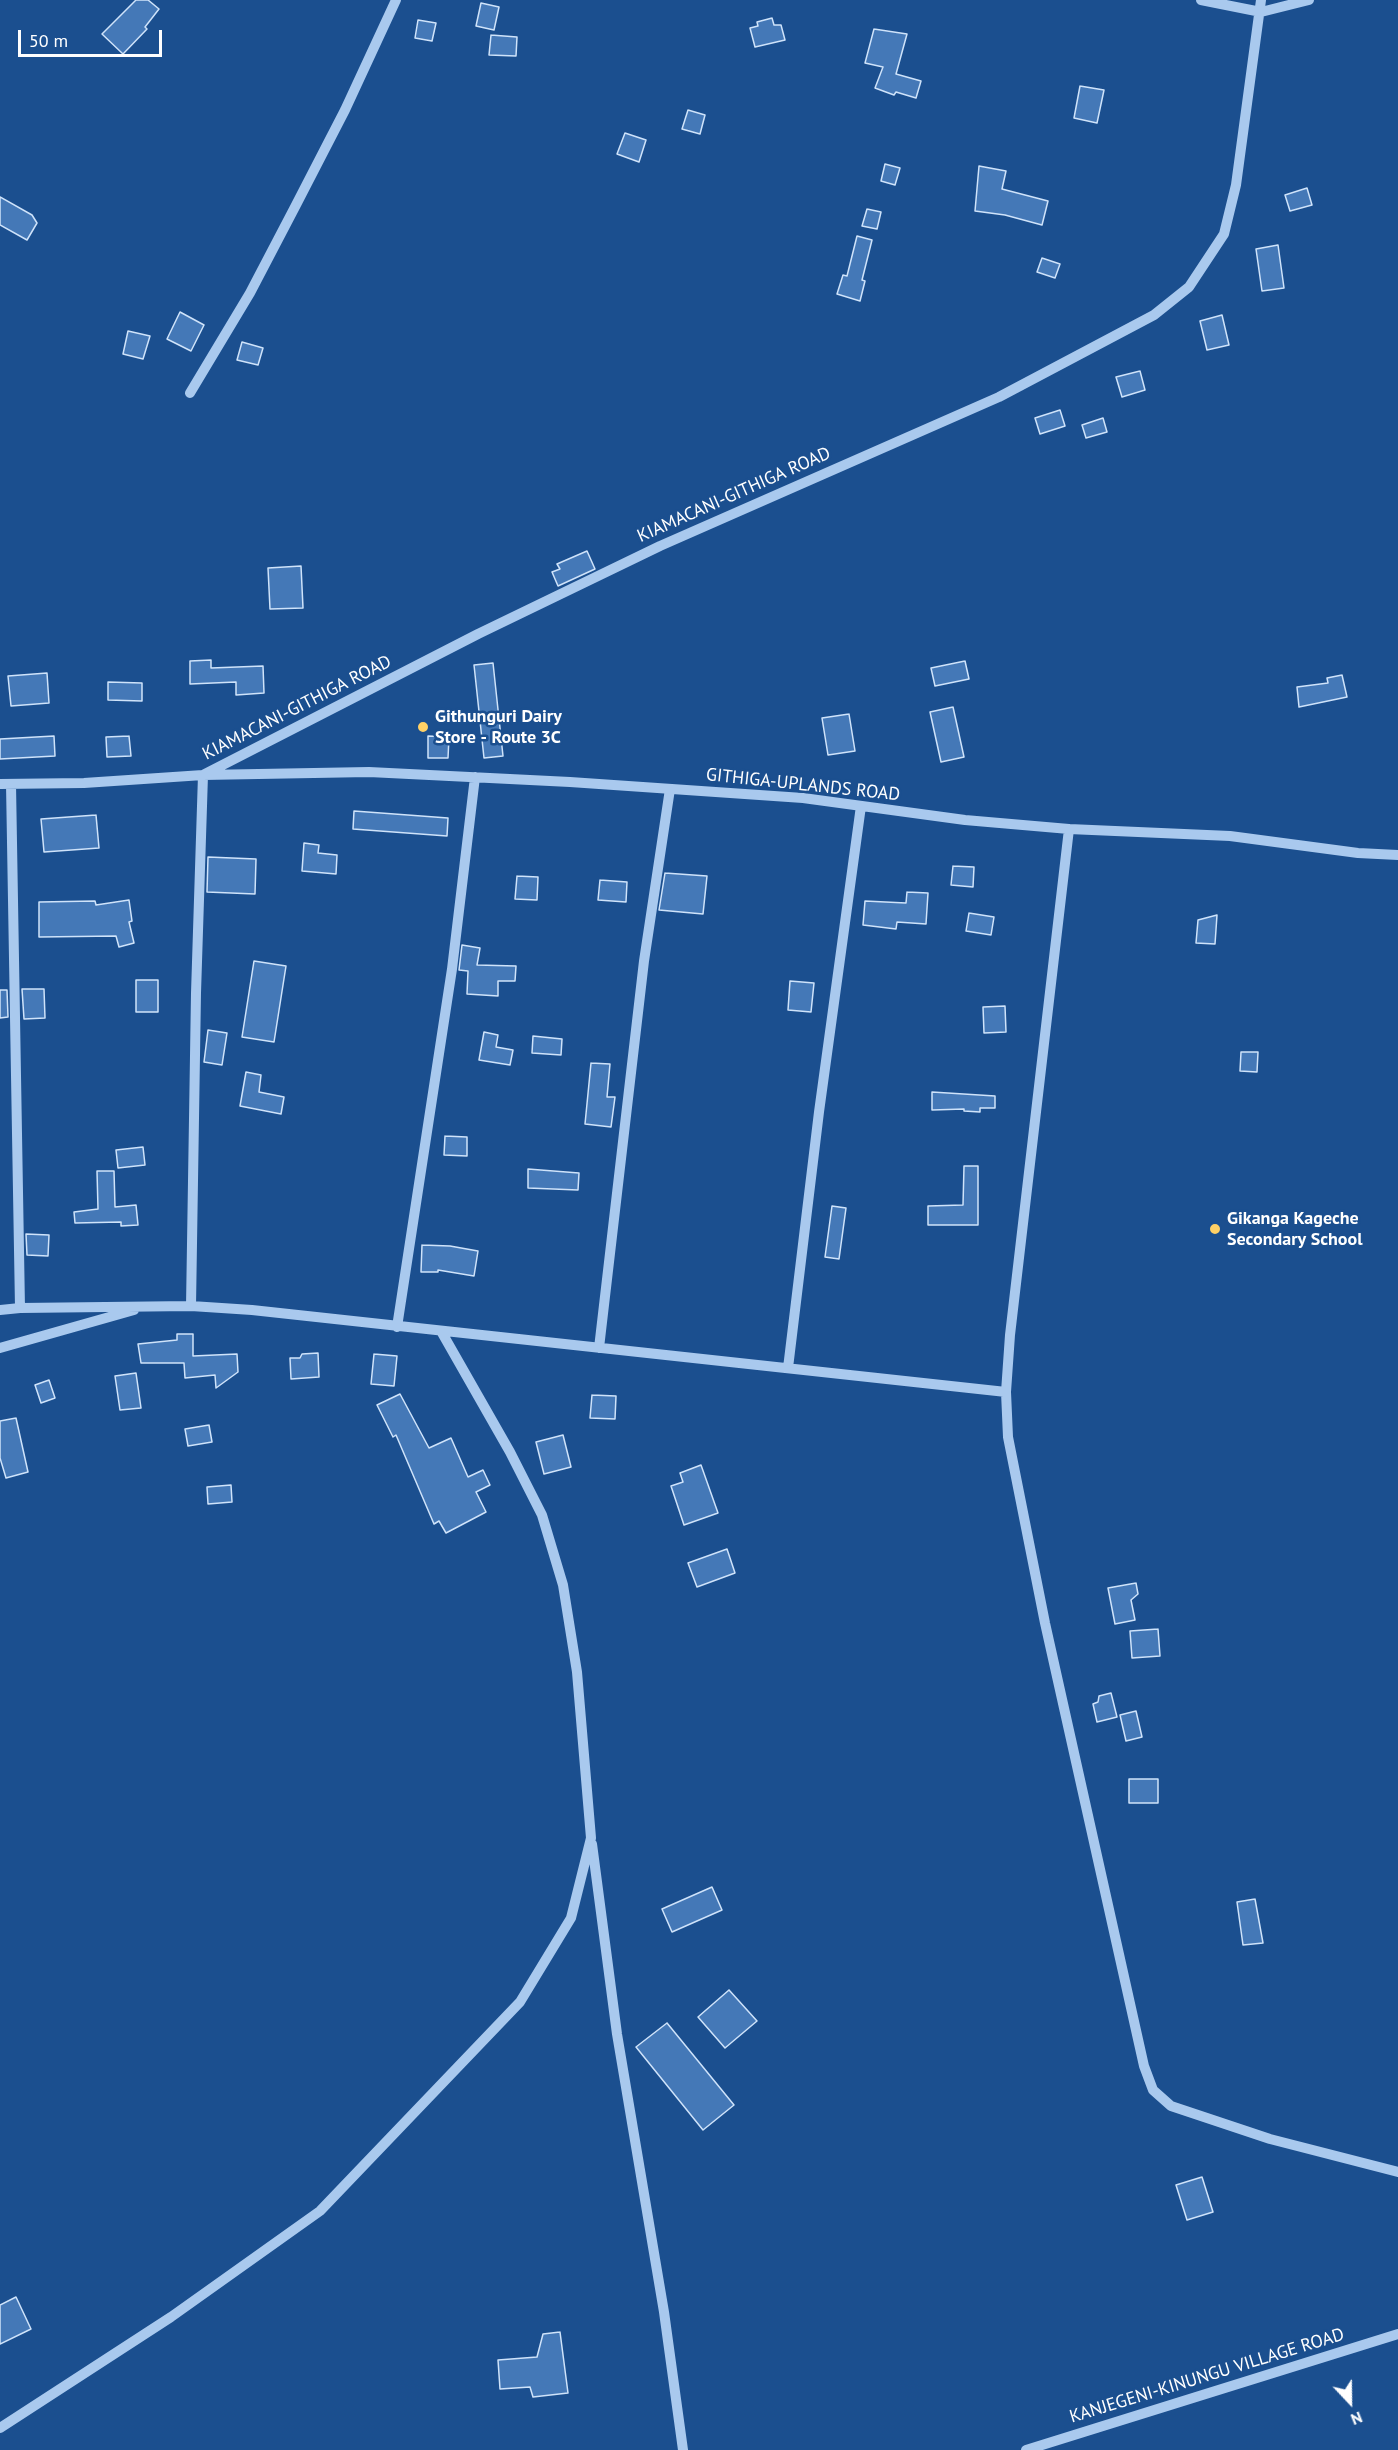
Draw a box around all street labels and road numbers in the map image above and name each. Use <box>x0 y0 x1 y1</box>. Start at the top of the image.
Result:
street label: KIAMACANI-GITHIGA ROAD <box>634 443 834 547</box>
street label: KIAMACANI-GITHIGA ROAD <box>199 651 395 765</box>
street label: GITHIGA-UPLANDS ROAD <box>705 764 901 806</box>
street label: KANJEGENI-KINUNGU VILLAGE ROAD <box>1067 2324 1347 2428</box>

